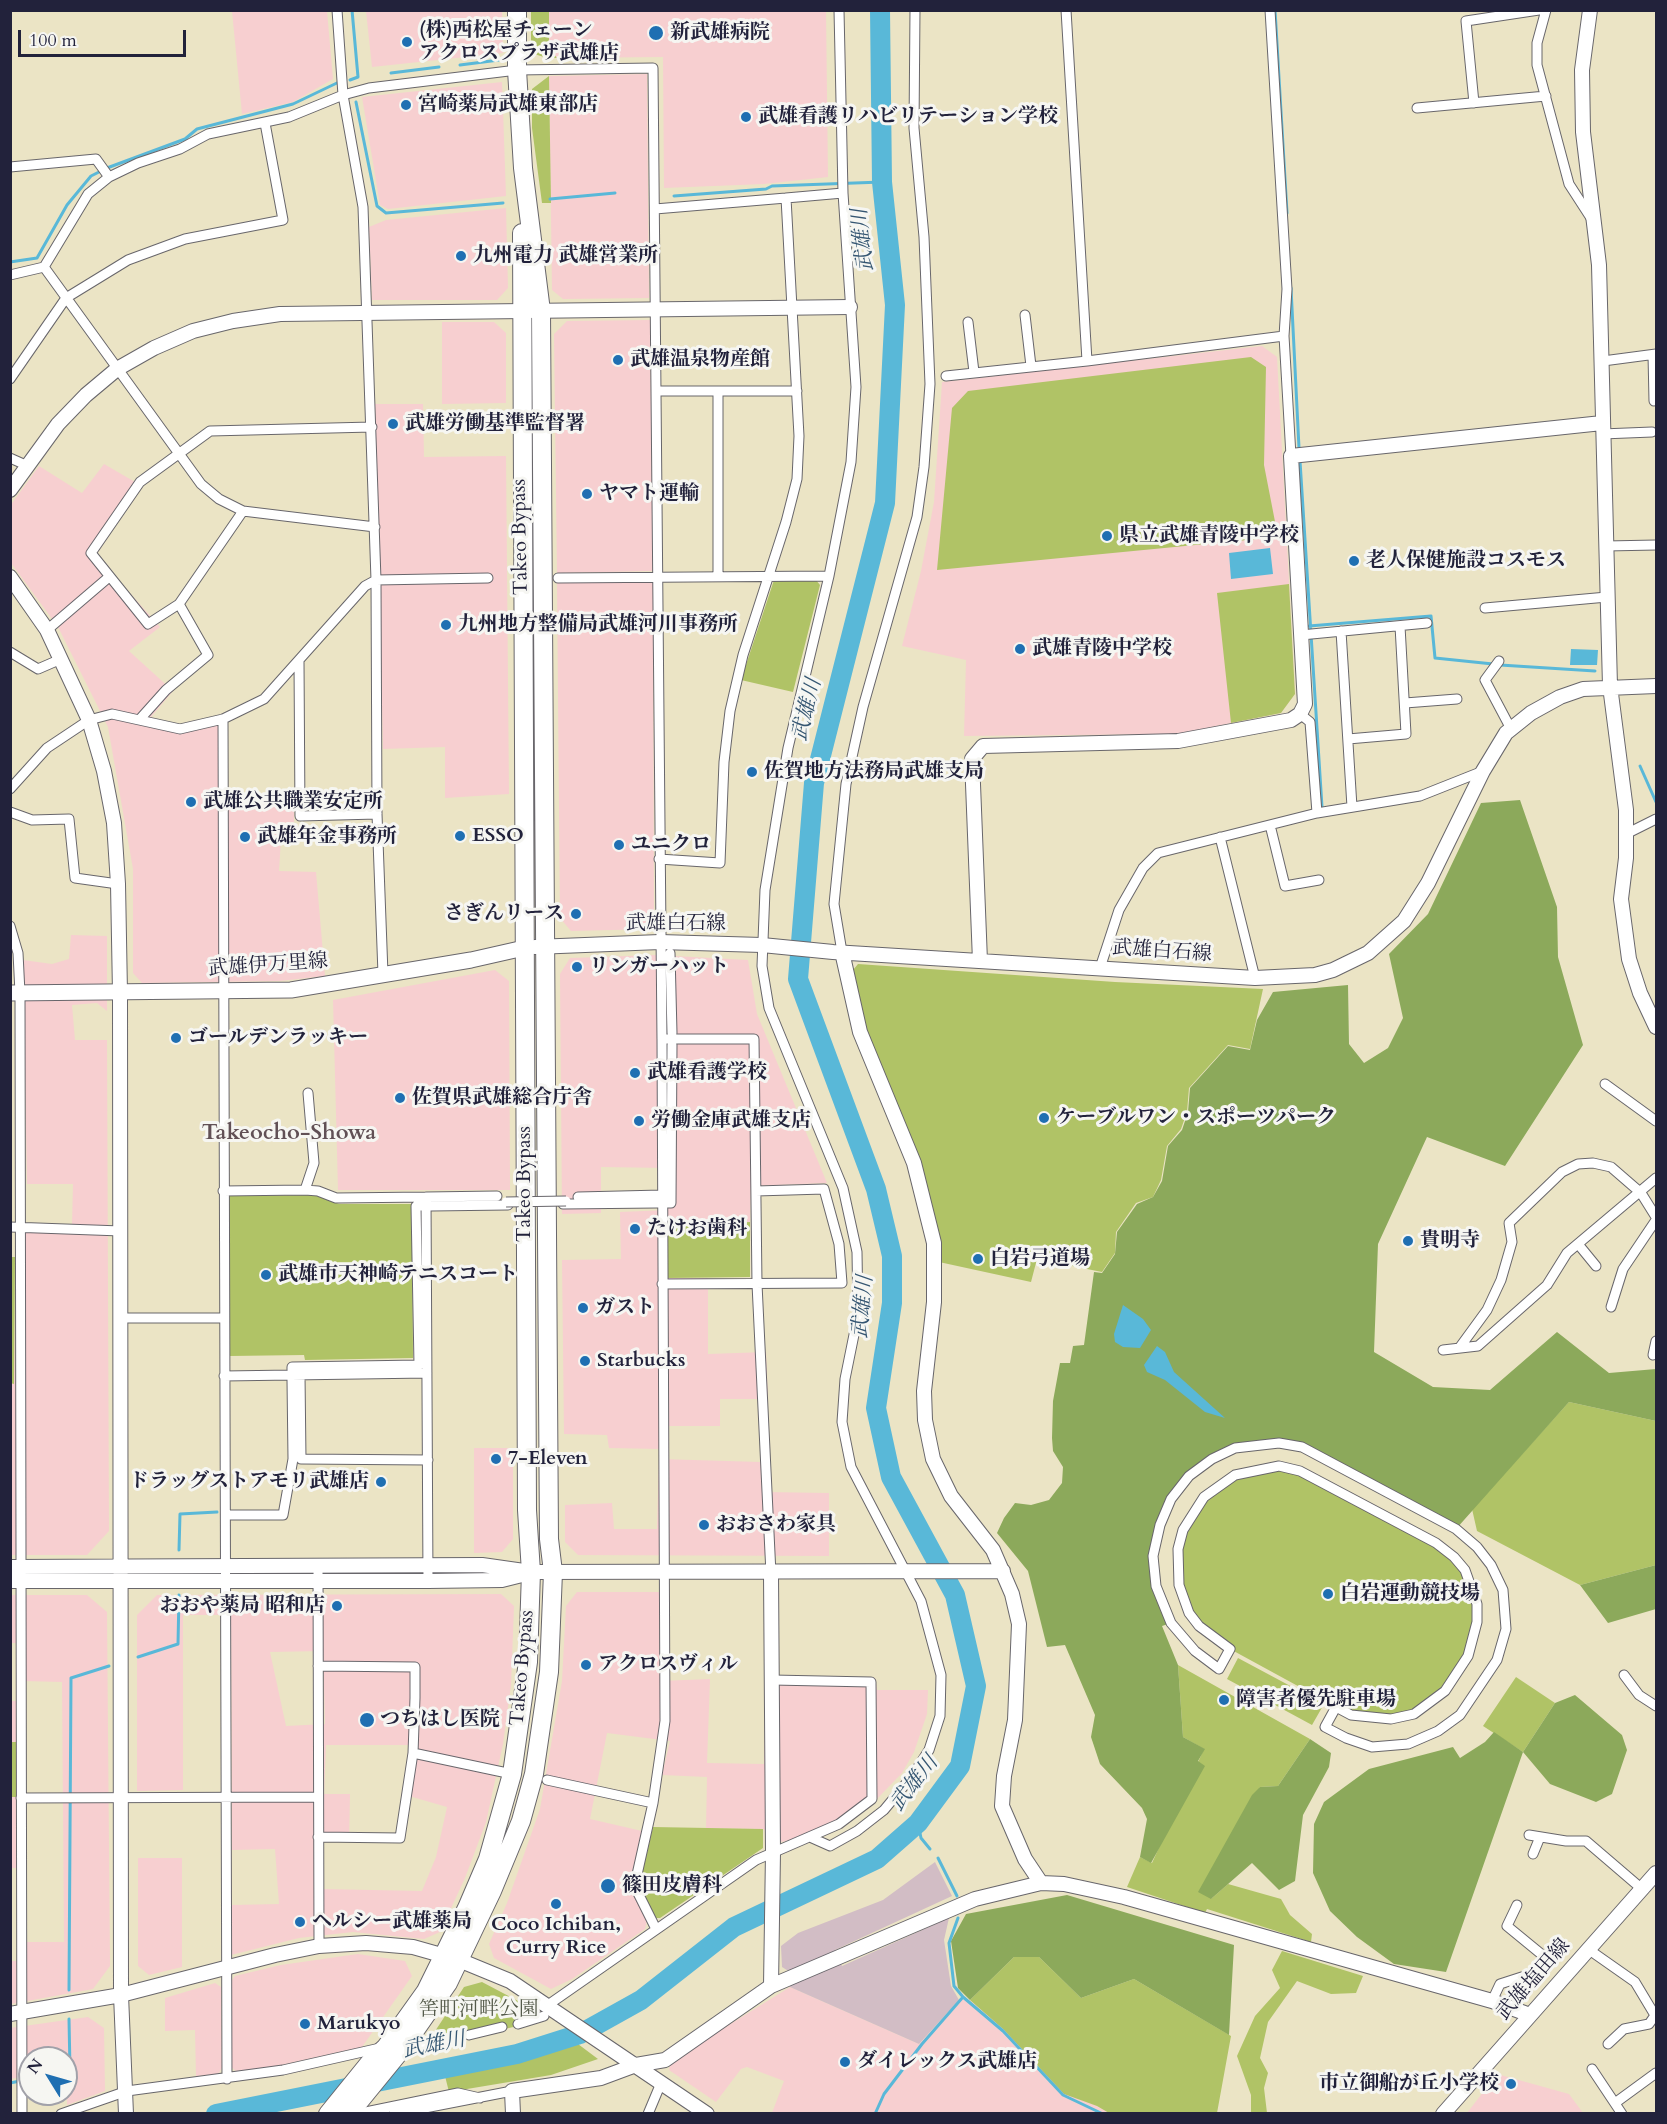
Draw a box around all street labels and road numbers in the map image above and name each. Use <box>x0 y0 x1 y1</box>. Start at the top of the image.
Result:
street label: Takeo Bypass <box>508 479 534 595</box>
street label: 武雄白石線 <box>626 912 726 936</box>
street label: 武雄白石線 <box>1111 937 1213 967</box>
street label: 武雄伊万里線 <box>207 950 329 982</box>
street label: Takeo Bypass <box>513 1126 537 1242</box>
street label: Takeo Bypass <box>506 1609 540 1727</box>
street label: 武雄塩田線 <box>1492 1934 1576 2026</box>

